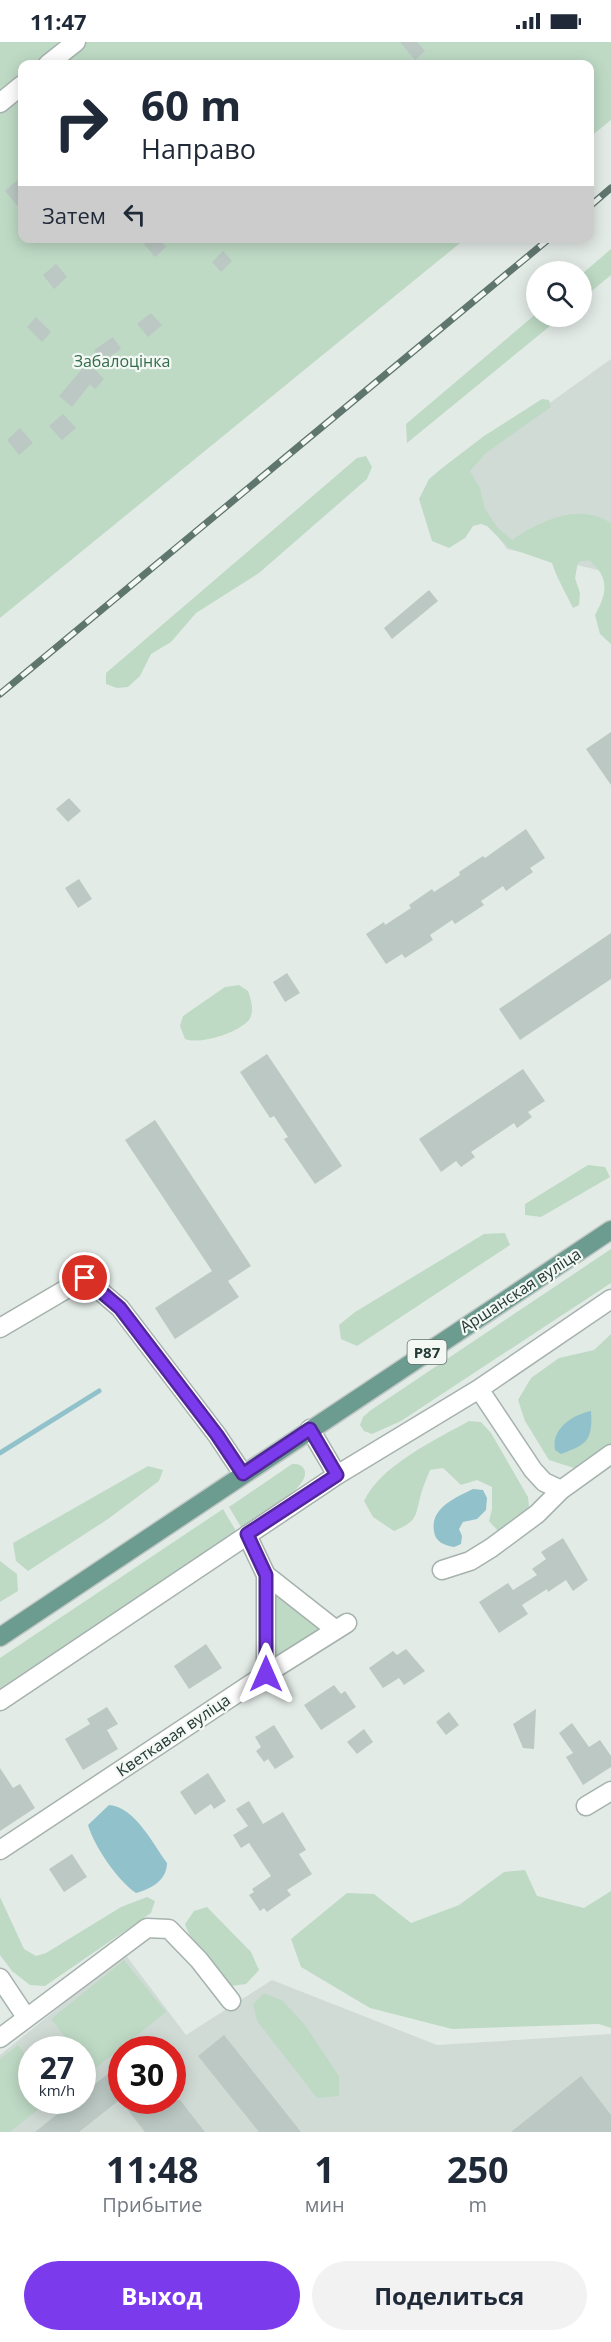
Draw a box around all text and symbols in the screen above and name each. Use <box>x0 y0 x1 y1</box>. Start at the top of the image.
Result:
text: 11:47 <box>30 6 87 36</box>
text: 60 m <box>141 76 241 133</box>
icon: right <box>42 84 120 162</box>
text: Направо <box>141 130 256 167</box>
icon: left <box>118 198 151 231</box>
text: Затем <box>42 200 106 230</box>
map controls <box>526 261 592 327</box>
button: search <box>526 261 592 327</box>
park label: Забалоцінка <box>74 350 170 372</box>
street label: Аршанская вуліца <box>455 1243 585 1337</box>
pin <box>59 1252 110 1303</box>
icon: arrive <box>68 1261 101 1294</box>
road number: Р87 <box>408 1340 446 1364</box>
position arrow <box>234 1642 298 1706</box>
street label: Кветкавая вуліца <box>112 1689 234 1781</box>
speed limit sign: 30 <box>108 2036 186 2114</box>
text: 27 <box>40 2047 74 2088</box>
text: km/h <box>39 2080 75 2100</box>
text: 11:48 <box>106 2145 199 2194</box>
text: 1 <box>314 2145 335 2194</box>
text: 250 <box>447 2145 509 2194</box>
text: Прибытие <box>102 2191 202 2218</box>
text: мин <box>305 2191 345 2218</box>
text: m <box>469 2191 487 2218</box>
button: Выход <box>24 2261 300 2330</box>
button: Поделиться <box>312 2261 587 2330</box>

